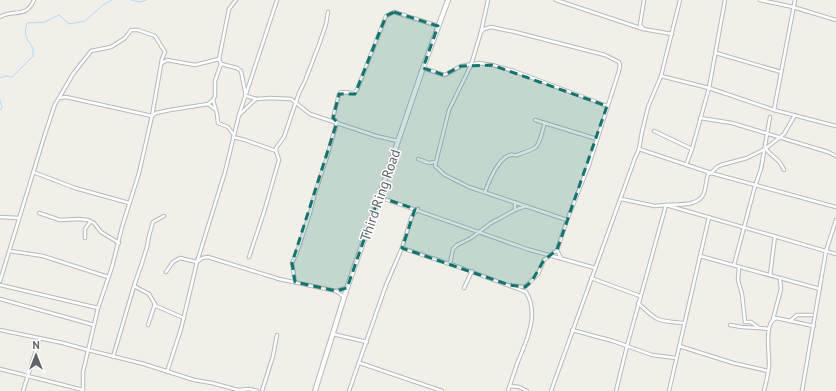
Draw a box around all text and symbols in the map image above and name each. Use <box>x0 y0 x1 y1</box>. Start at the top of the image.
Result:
street label: Third Ring Road <box>356 147 404 243</box>
north arrow <box>16 335 56 375</box>
text: N <box>32 338 40 352</box>

